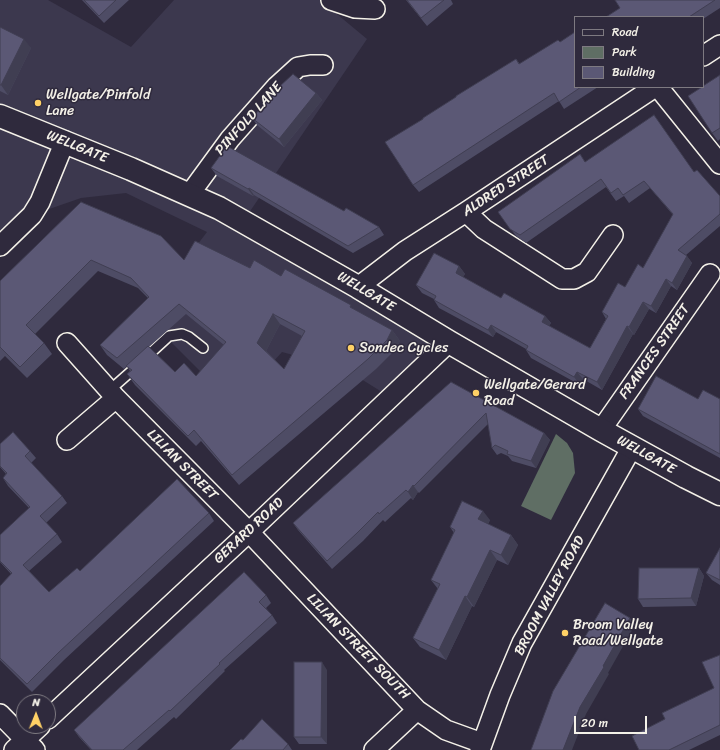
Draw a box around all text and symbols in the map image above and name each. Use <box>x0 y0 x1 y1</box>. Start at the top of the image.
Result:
legend <box>574 16 704 88</box>
text: Road <box>612 21 638 43</box>
text: Park <box>612 41 637 63</box>
text: Building <box>612 61 655 83</box>
street label: PINFOLD LANE <box>212 79 286 159</box>
place label: Wellgate/Pinfold Lane <box>46 87 150 120</box>
marker: Wellgate/Pinfold Lane <box>33 98 43 108</box>
street label: WELLGATE <box>44 127 110 167</box>
street label: ALDRED STREET <box>459 152 553 220</box>
street label: WELLGATE <box>334 268 398 316</box>
street label: FRANCES STREET <box>616 301 694 403</box>
place label: Sondec Cycles <box>359 340 448 356</box>
marker: Sondec Cycles <box>346 343 356 353</box>
place label: Wellgate/Gerard Road <box>484 377 586 410</box>
marker: Wellgate/Gerard Road <box>471 388 481 398</box>
street label: LILIAN STREET <box>143 426 221 504</box>
street label: WELLGATE <box>614 432 678 478</box>
street label: GERARD ROAD <box>211 494 287 568</box>
street label: BROOM VALLEY ROAD <box>511 533 589 659</box>
street label: LILIAN STREET SOUTH <box>303 590 413 704</box>
place label: Broom Valley Road/Wellgate <box>573 617 663 650</box>
marker: Broom Valley Road/Wellgate <box>560 628 570 638</box>
text: N <box>32 693 40 712</box>
north arrow <box>16 694 56 734</box>
scale bar <box>576 708 649 734</box>
text: 20 m <box>581 712 608 734</box>

